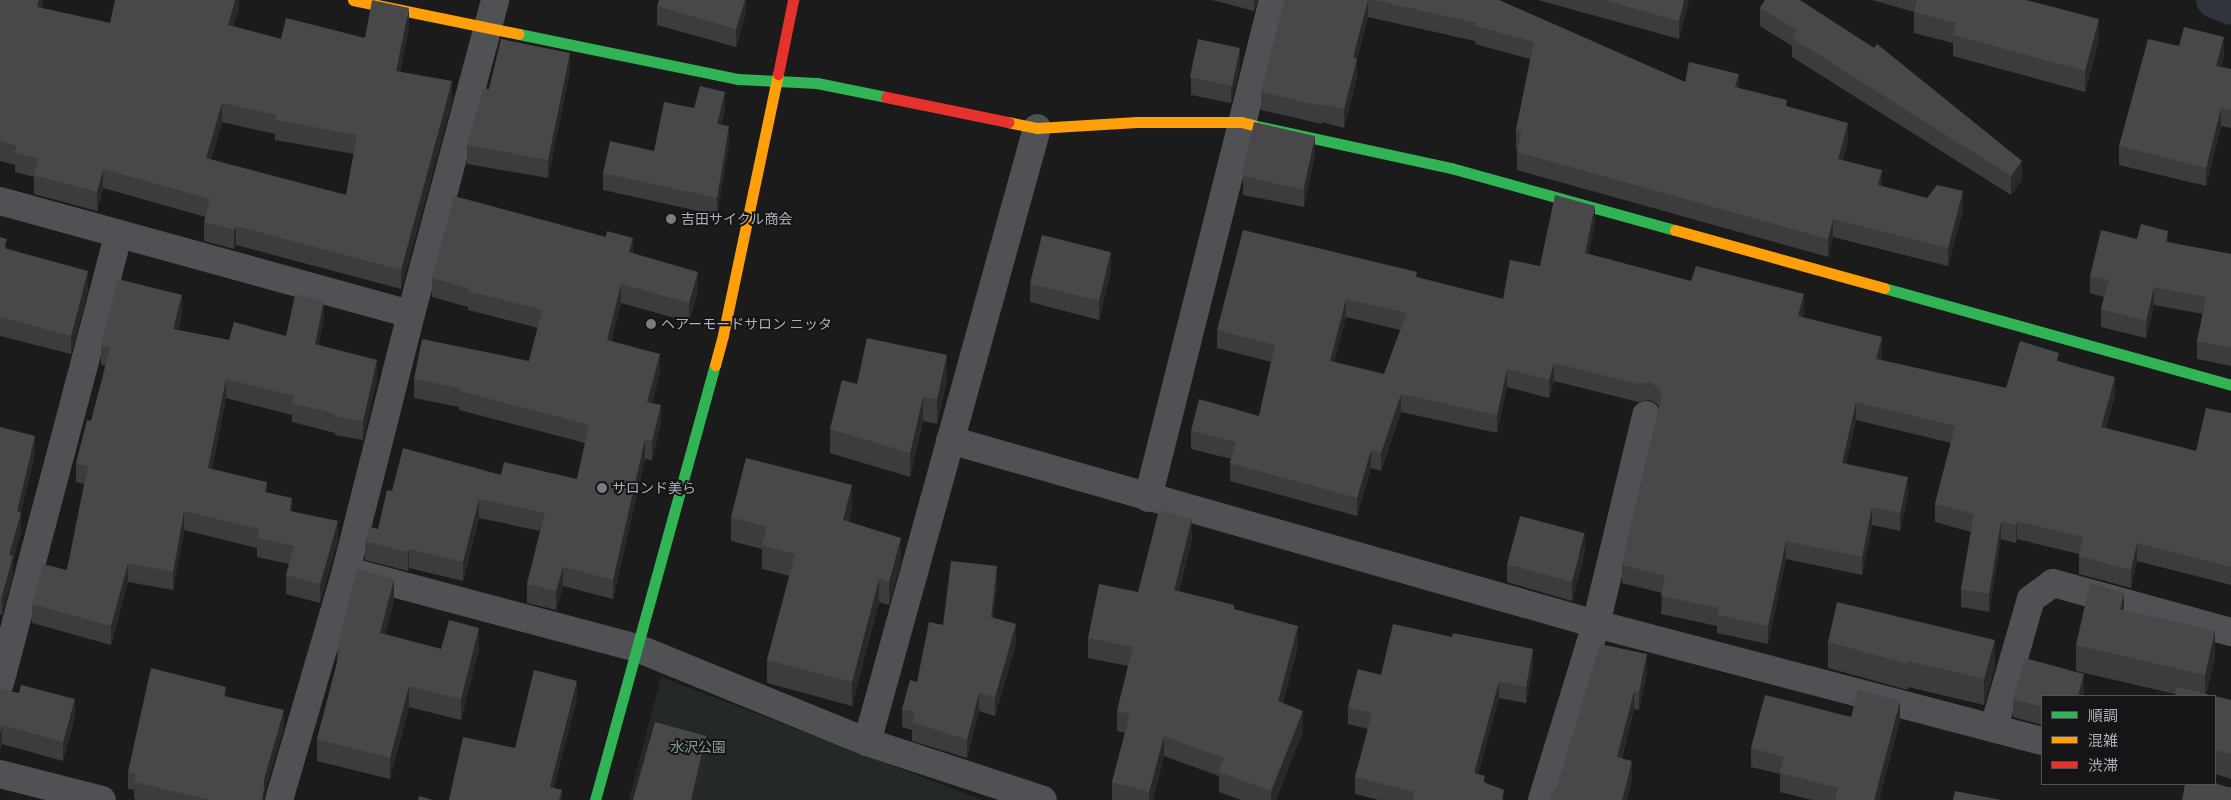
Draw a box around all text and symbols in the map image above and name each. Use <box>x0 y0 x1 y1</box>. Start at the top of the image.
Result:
place label: 吉田サイクル商会 <box>681 211 793 227</box>
marker: 吉田サイクル商会 <box>665 213 677 225</box>
place label: ヘアーモードサロン ニッタ <box>661 316 832 332</box>
marker: ヘアーモードサロン ニッタ <box>645 318 657 330</box>
place label: サロンド美ら <box>612 480 696 496</box>
marker: サロンド美ら <box>596 482 608 494</box>
legend <box>2041 695 2216 785</box>
text: 順調 <box>2088 707 2118 724</box>
text: 混雑 <box>2088 732 2118 749</box>
park label: 水沢公園 <box>670 739 726 755</box>
text: 渋滞 <box>2088 757 2118 774</box>

